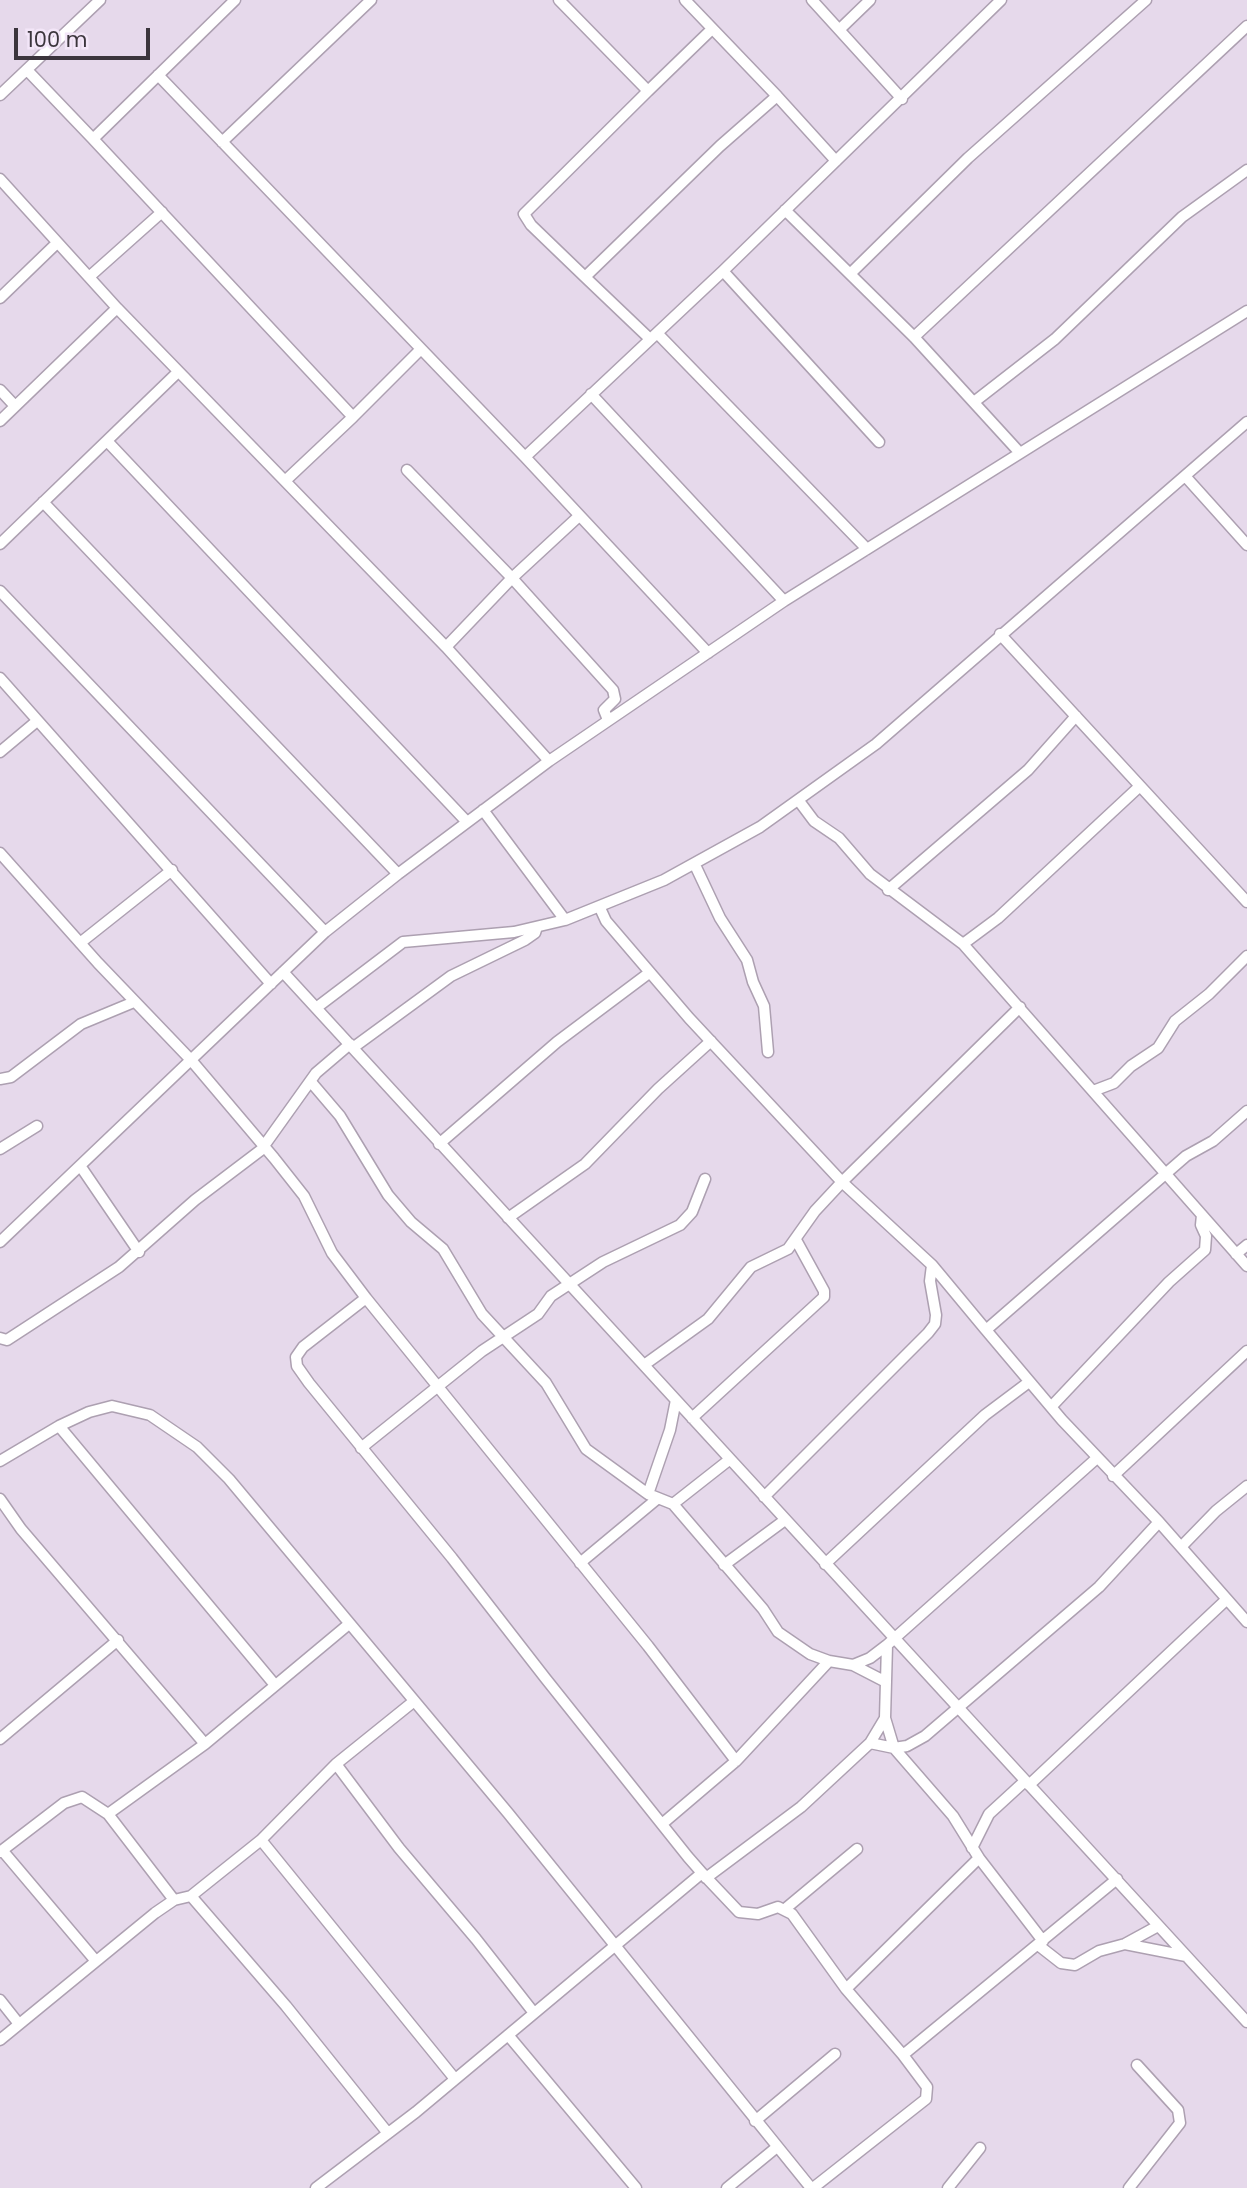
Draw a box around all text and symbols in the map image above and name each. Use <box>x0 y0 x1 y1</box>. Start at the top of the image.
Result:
scale bar <box>18 14 154 58</box>
text: 100 m <box>27 25 87 54</box>

